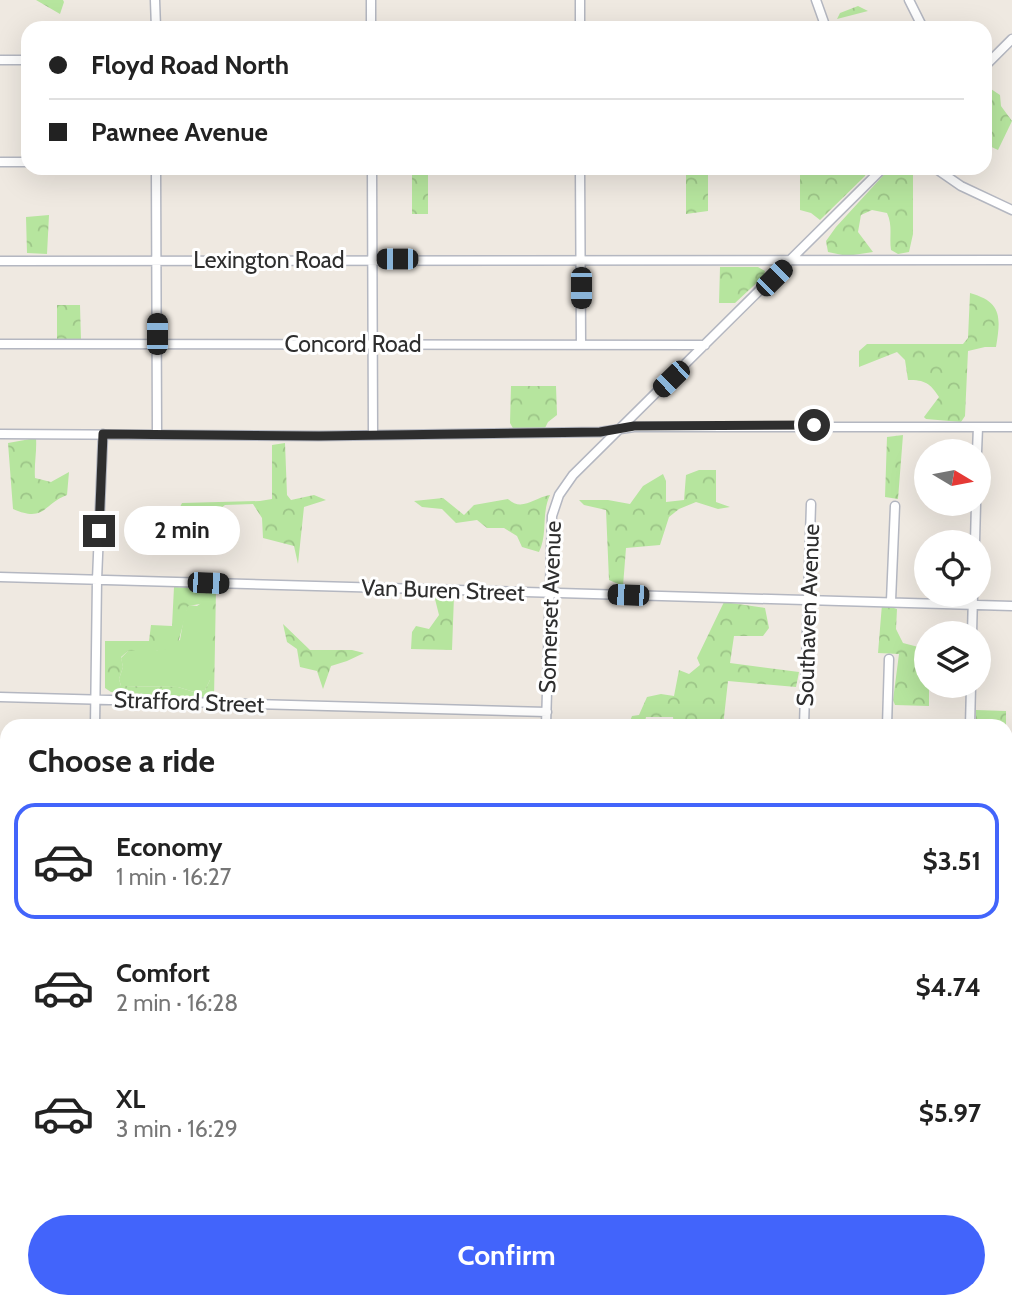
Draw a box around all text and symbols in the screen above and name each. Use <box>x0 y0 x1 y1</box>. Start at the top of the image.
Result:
text: Floyd Road North <box>91 49 289 81</box>
text: Pawnee Avenue <box>91 116 268 148</box>
street label: Lexington Road <box>193 246 345 274</box>
car <box>377 249 419 270</box>
car <box>752 256 797 300</box>
car <box>571 267 592 309</box>
car <box>147 313 168 355</box>
street label: Concord Road <box>284 330 422 358</box>
car <box>649 357 694 401</box>
route start <box>798 409 830 441</box>
north arrow <box>914 439 990 516</box>
map controls <box>914 439 991 698</box>
callout: 2 min <box>124 506 239 556</box>
route end <box>83 515 115 547</box>
text: 2 min <box>154 516 210 544</box>
street label: Somerset Avenue <box>533 520 567 694</box>
street label: Southaven Avenue <box>791 523 825 707</box>
button: locate <box>914 530 991 607</box>
car <box>187 572 230 594</box>
street label: Van Buren Street <box>361 573 526 607</box>
car <box>607 584 650 606</box>
button: layers <box>914 621 991 698</box>
street label: Strafford Street <box>113 685 265 719</box>
text: Choose a ride <box>28 741 215 780</box>
icon: car <box>32 830 95 893</box>
text: Economy <box>116 831 222 863</box>
text: $3.51 <box>923 845 981 877</box>
text: 1 min · 16:27 <box>116 863 231 891</box>
icon: car <box>32 956 95 1019</box>
text: Comfort <box>116 957 210 989</box>
text: $4.74 <box>915 971 981 1003</box>
text: 2 min · 16:28 <box>116 989 238 1017</box>
icon: car <box>32 1082 95 1145</box>
text: XL <box>116 1083 145 1115</box>
text: $5.97 <box>919 1097 981 1129</box>
text: 3 min · 16:29 <box>116 1115 238 1143</box>
button: Confirm <box>28 1215 985 1295</box>

